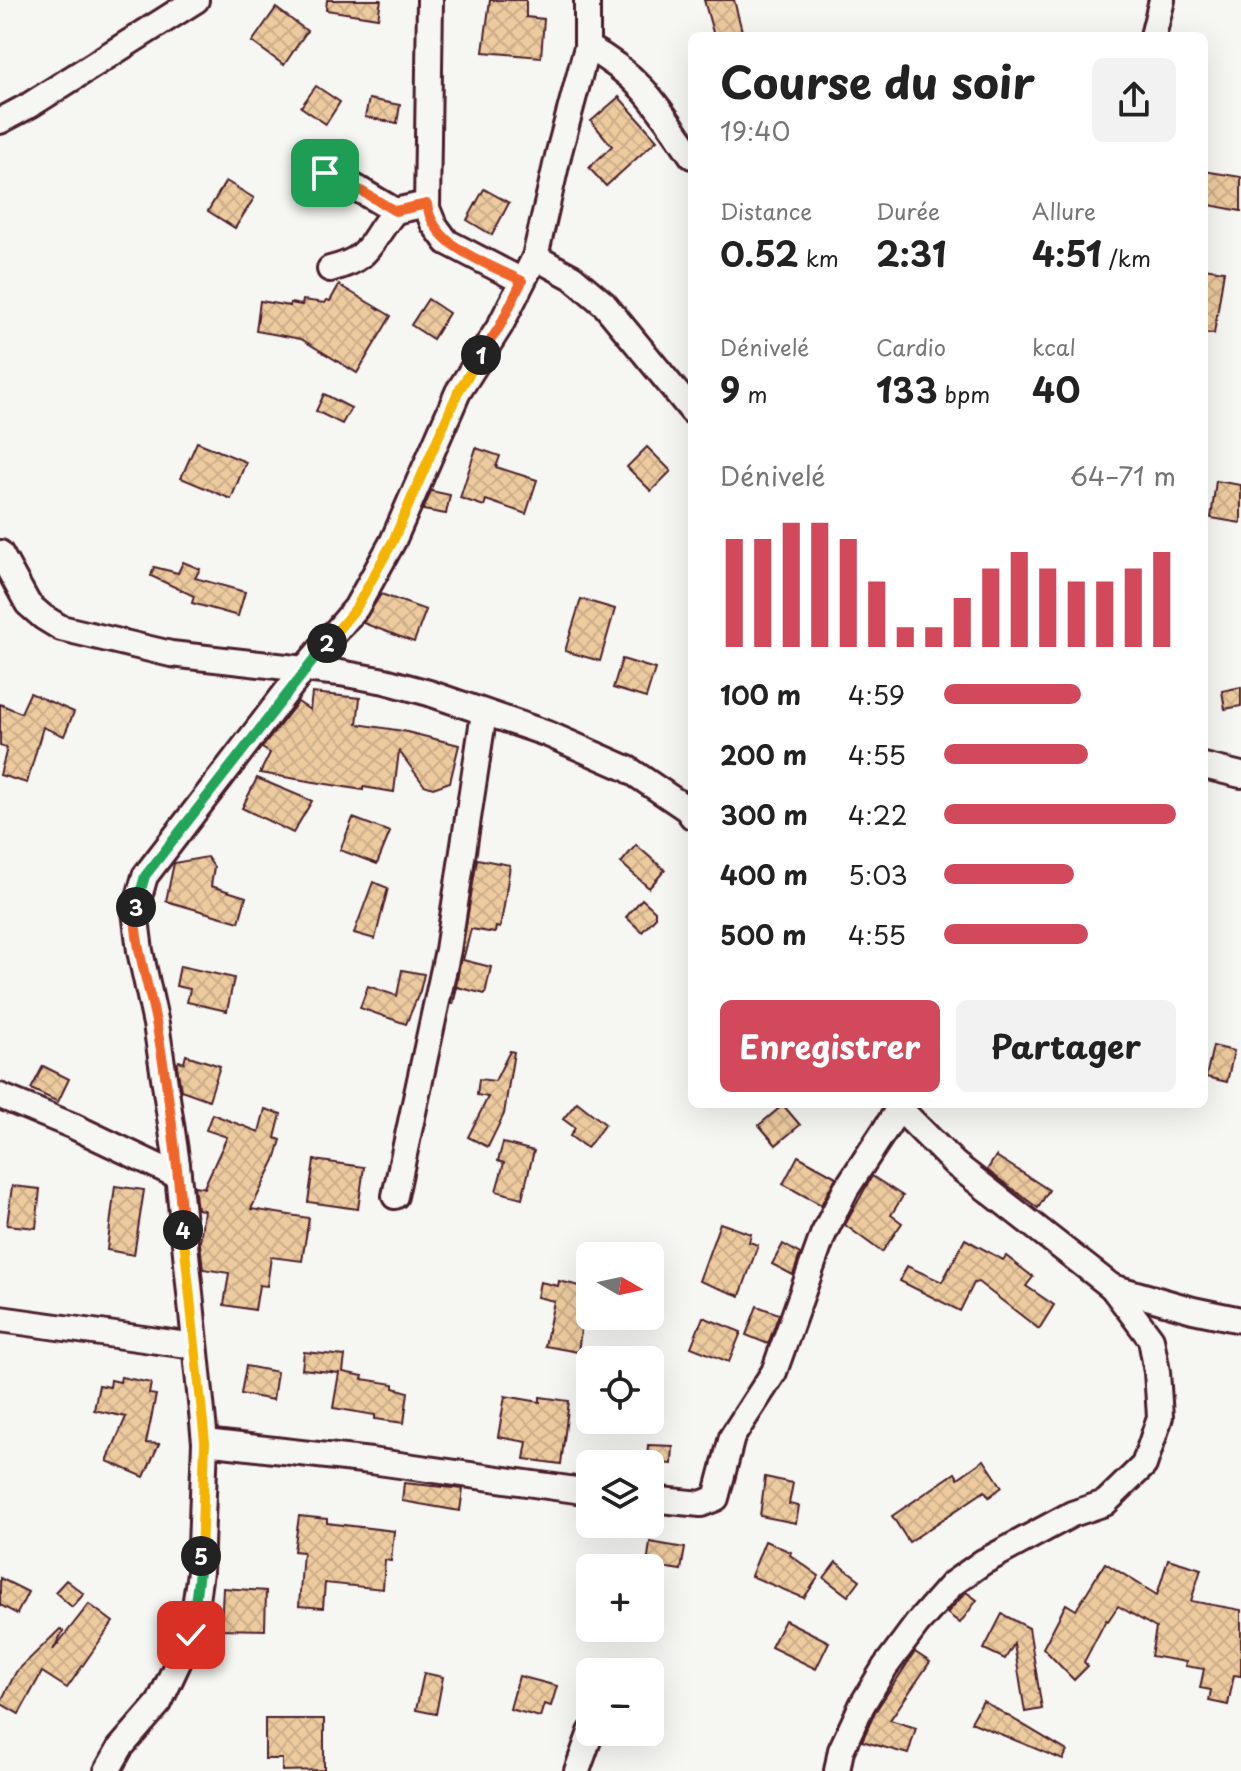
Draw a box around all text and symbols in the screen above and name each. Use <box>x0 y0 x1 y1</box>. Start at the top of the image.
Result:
text: Course du soir <box>720 48 1035 114</box>
button: share <box>1092 58 1176 142</box>
text: 19:40 <box>720 111 791 150</box>
pin <box>291 139 359 207</box>
icon: arrive <box>303 151 347 195</box>
text: Distance <box>720 194 812 227</box>
text: Durée <box>876 194 940 227</box>
text: Allure <box>1032 194 1096 227</box>
text: 0.52 <box>720 227 799 279</box>
text: 2:31 <box>876 227 947 279</box>
text: 4:51 <box>1032 227 1102 279</box>
text: km <box>799 241 839 274</box>
text: /km <box>1102 241 1151 274</box>
text: Dénivelé <box>720 330 809 363</box>
text: Cardio <box>876 330 946 363</box>
text: kcal <box>1032 330 1076 363</box>
pin: 1 <box>461 335 501 375</box>
text: 1 <box>476 338 486 371</box>
text: 9 <box>720 363 740 415</box>
text: 133 <box>876 363 938 415</box>
text: 40 <box>1032 363 1080 415</box>
text: m <box>740 377 767 410</box>
text: bpm <box>938 377 990 410</box>
text: Dénivelé <box>720 456 825 495</box>
text: 64–71 m <box>1070 456 1176 495</box>
pin: 2 <box>307 623 347 663</box>
text: 2 <box>319 626 335 659</box>
text: 100 m <box>720 675 801 714</box>
text: 4:59 <box>848 675 905 714</box>
text: 200 m <box>720 735 807 774</box>
text: 4:55 <box>848 735 906 774</box>
text: 300 m <box>720 795 808 834</box>
text: 4:22 <box>848 795 908 834</box>
text: 400 m <box>720 855 808 894</box>
text: 5:03 <box>848 855 908 894</box>
pin: 3 <box>116 887 156 927</box>
text: 3 <box>129 890 143 923</box>
text: 500 m <box>720 915 806 954</box>
text: 4:55 <box>848 915 906 954</box>
button: Enregistrer <box>720 1000 940 1092</box>
button: Partager <box>956 1000 1176 1092</box>
pin: 4 <box>163 1210 203 1250</box>
text: 4 <box>176 1213 190 1246</box>
north arrow <box>576 1242 664 1330</box>
map controls <box>576 1242 664 1746</box>
button: locate <box>576 1346 664 1434</box>
button: layers <box>576 1450 664 1538</box>
pin: 5 <box>181 1536 221 1576</box>
text: 5 <box>194 1539 208 1572</box>
button: + <box>576 1554 664 1642</box>
pin <box>157 1601 225 1669</box>
icon: check <box>169 1613 213 1657</box>
button: − <box>576 1658 664 1746</box>

